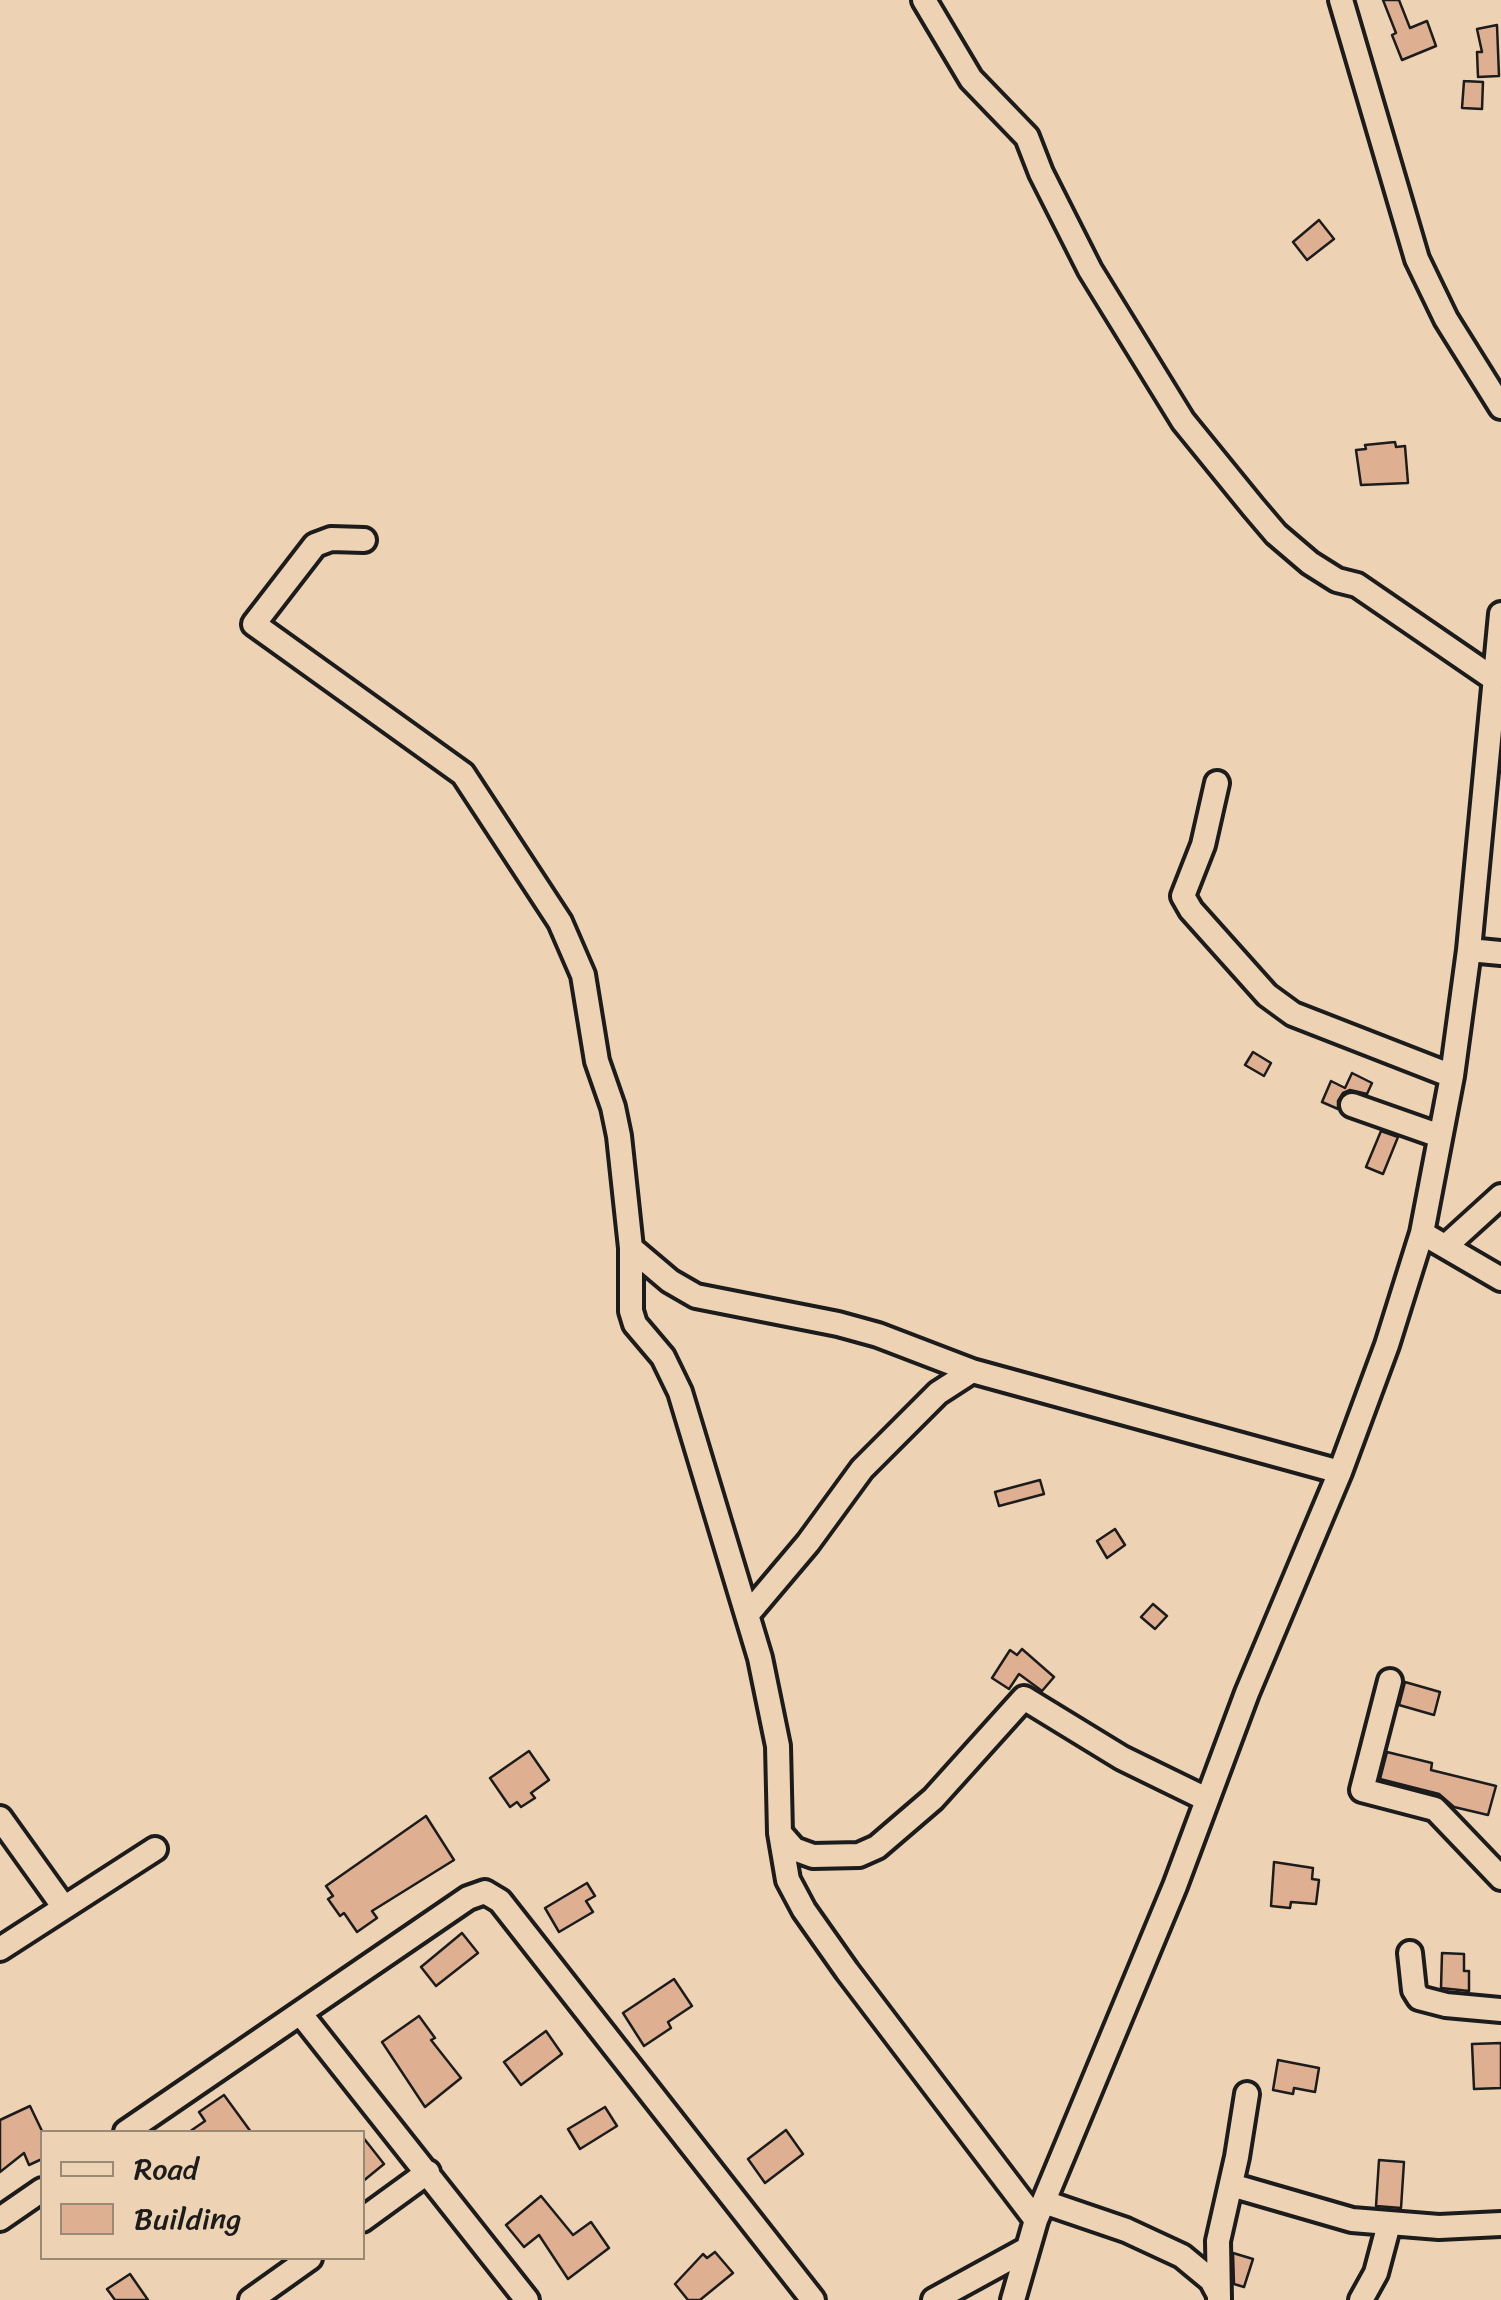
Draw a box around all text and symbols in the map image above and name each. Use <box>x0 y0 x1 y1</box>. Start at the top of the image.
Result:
legend <box>40 2130 365 2260</box>
text: Road <box>134 2142 198 2196</box>
text: Building <box>134 2192 241 2246</box>

